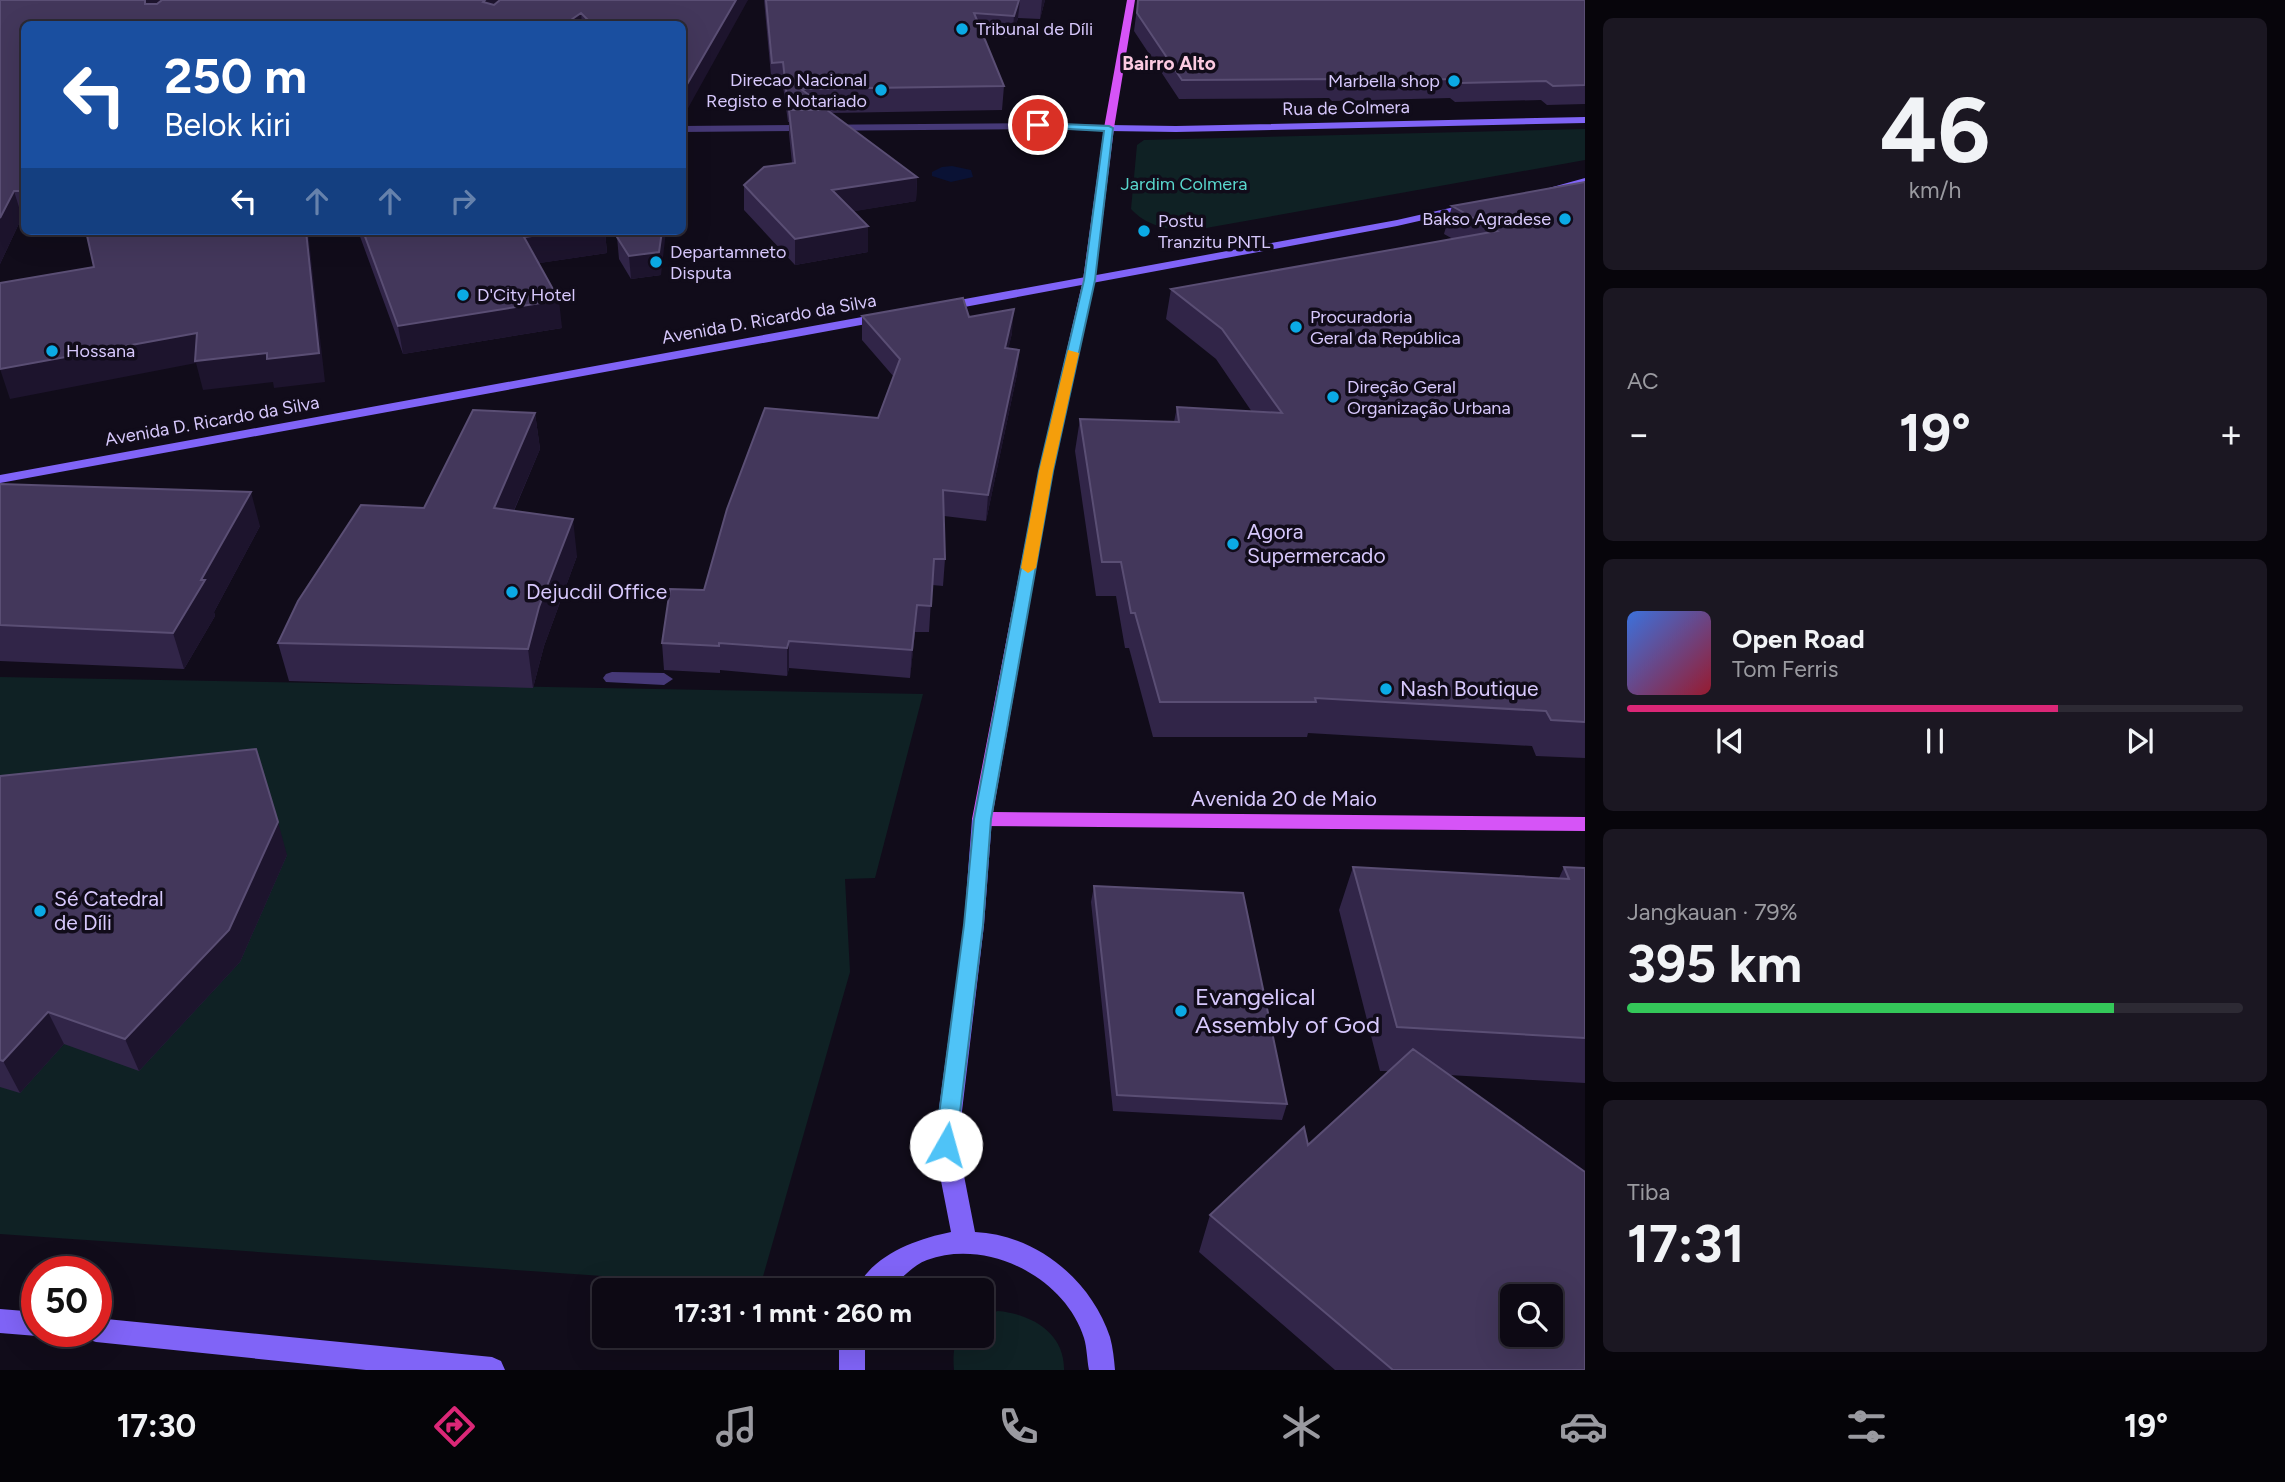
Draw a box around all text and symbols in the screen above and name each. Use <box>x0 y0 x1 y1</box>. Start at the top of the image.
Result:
place label: Tribunal de Díli <box>976 18 1093 40</box>
marker: Tribunal de Díli <box>954 21 970 37</box>
text: 250 m <box>164 46 307 105</box>
icon: left <box>49 49 140 140</box>
district label: Bairro Alto <box>1122 52 1216 75</box>
place label: Direcao Nacional Registo e Notariado <box>706 69 867 112</box>
place label: Marbella shop <box>1328 70 1440 92</box>
marker: Marbella shop <box>1446 73 1462 89</box>
text: 46 <box>1880 76 1990 185</box>
marker: Direcao Nacional Registo e Notariado <box>873 82 889 98</box>
pin <box>1008 95 1068 155</box>
street label: Rua de Colmera <box>1282 96 1410 120</box>
text: Belok kiri <box>164 106 291 144</box>
icon: arrive <box>1019 106 1057 144</box>
park label: Jardim Colmera <box>1121 173 1247 195</box>
text: km/h <box>1909 176 1961 204</box>
icon: left <box>225 182 263 220</box>
icon: ahead <box>298 182 336 220</box>
icon: ahead <box>371 182 409 220</box>
icon: right <box>444 182 482 220</box>
place label: Bakso Agradese <box>1422 208 1551 230</box>
place label: Postu Tranzitu PNTL <box>1158 210 1271 253</box>
marker: Bakso Agradese <box>1557 211 1573 227</box>
marker: Postu Tranzitu PNTL <box>1136 223 1152 239</box>
place label: Departamneto Disputa <box>670 241 786 284</box>
marker: Departamneto Disputa <box>648 254 664 270</box>
place label: D'City Hotel <box>477 284 575 306</box>
marker: D'City Hotel <box>455 287 471 303</box>
street label: Avenida D. Ricardo da Silva <box>660 289 878 349</box>
place label: Procuradoria Geral da República <box>1310 306 1461 349</box>
marker: Procuradoria Geral da República <box>1288 319 1304 335</box>
place label: Hossana <box>66 340 135 362</box>
marker: Hossana <box>44 343 60 359</box>
text: AC <box>1627 367 1659 395</box>
place label: Direção Geral Organização Urbana <box>1347 376 1511 419</box>
marker: Direção Geral Organização Urbana <box>1325 389 1341 405</box>
street label: Avenida D. Ricardo da Silva <box>103 391 321 451</box>
text: 19° <box>1899 402 1971 464</box>
text: − <box>1627 411 1651 457</box>
text: + <box>2219 411 2243 457</box>
place label: Agora Supermercado <box>1247 519 1386 568</box>
marker: Agora Supermercado <box>1225 536 1241 552</box>
place label: Dejucdil Office <box>526 579 667 604</box>
marker: Dejucdil Office <box>504 584 520 600</box>
text: Open Road <box>1732 623 1865 655</box>
text: Tom Ferris <box>1732 655 1838 683</box>
place label: Nash Boutique <box>1400 676 1539 701</box>
marker: Nash Boutique <box>1378 681 1394 697</box>
icon: previous <box>1711 722 1749 760</box>
icon: pause <box>1916 722 1954 760</box>
icon: next <box>2121 722 2159 760</box>
street label: Avenida 20 de Maio <box>1191 786 1377 811</box>
place label: Sé Catedral de Díli <box>54 886 164 935</box>
text: Jangkauan · 79% <box>1627 898 1798 926</box>
marker: Sé Catedral de Díli <box>32 903 48 919</box>
text: 395 km <box>1627 933 1802 995</box>
place label: Evangelical Assembly of God <box>1195 982 1380 1039</box>
marker: Evangelical Assembly of God <box>1173 1003 1189 1019</box>
position arrow <box>909 1108 983 1182</box>
text: Tiba <box>1627 1178 1670 1206</box>
text: 17:31 <box>1627 1213 1744 1275</box>
speed limit sign: 50 <box>21 1256 112 1347</box>
map controls <box>1500 1284 1563 1347</box>
button: search <box>1500 1284 1563 1347</box>
text: 17:31 · 1 mnt · 260 m <box>674 1297 912 1329</box>
icon: directions <box>430 1402 479 1451</box>
icon: music <box>712 1402 761 1451</box>
icon: phone <box>994 1402 1043 1451</box>
icon: climate <box>1277 1402 1326 1451</box>
icon: car <box>1559 1402 1608 1451</box>
icon: filters <box>1842 1402 1891 1451</box>
text: 17:30 <box>117 1407 196 1445</box>
text: 19° <box>2124 1407 2168 1445</box>

